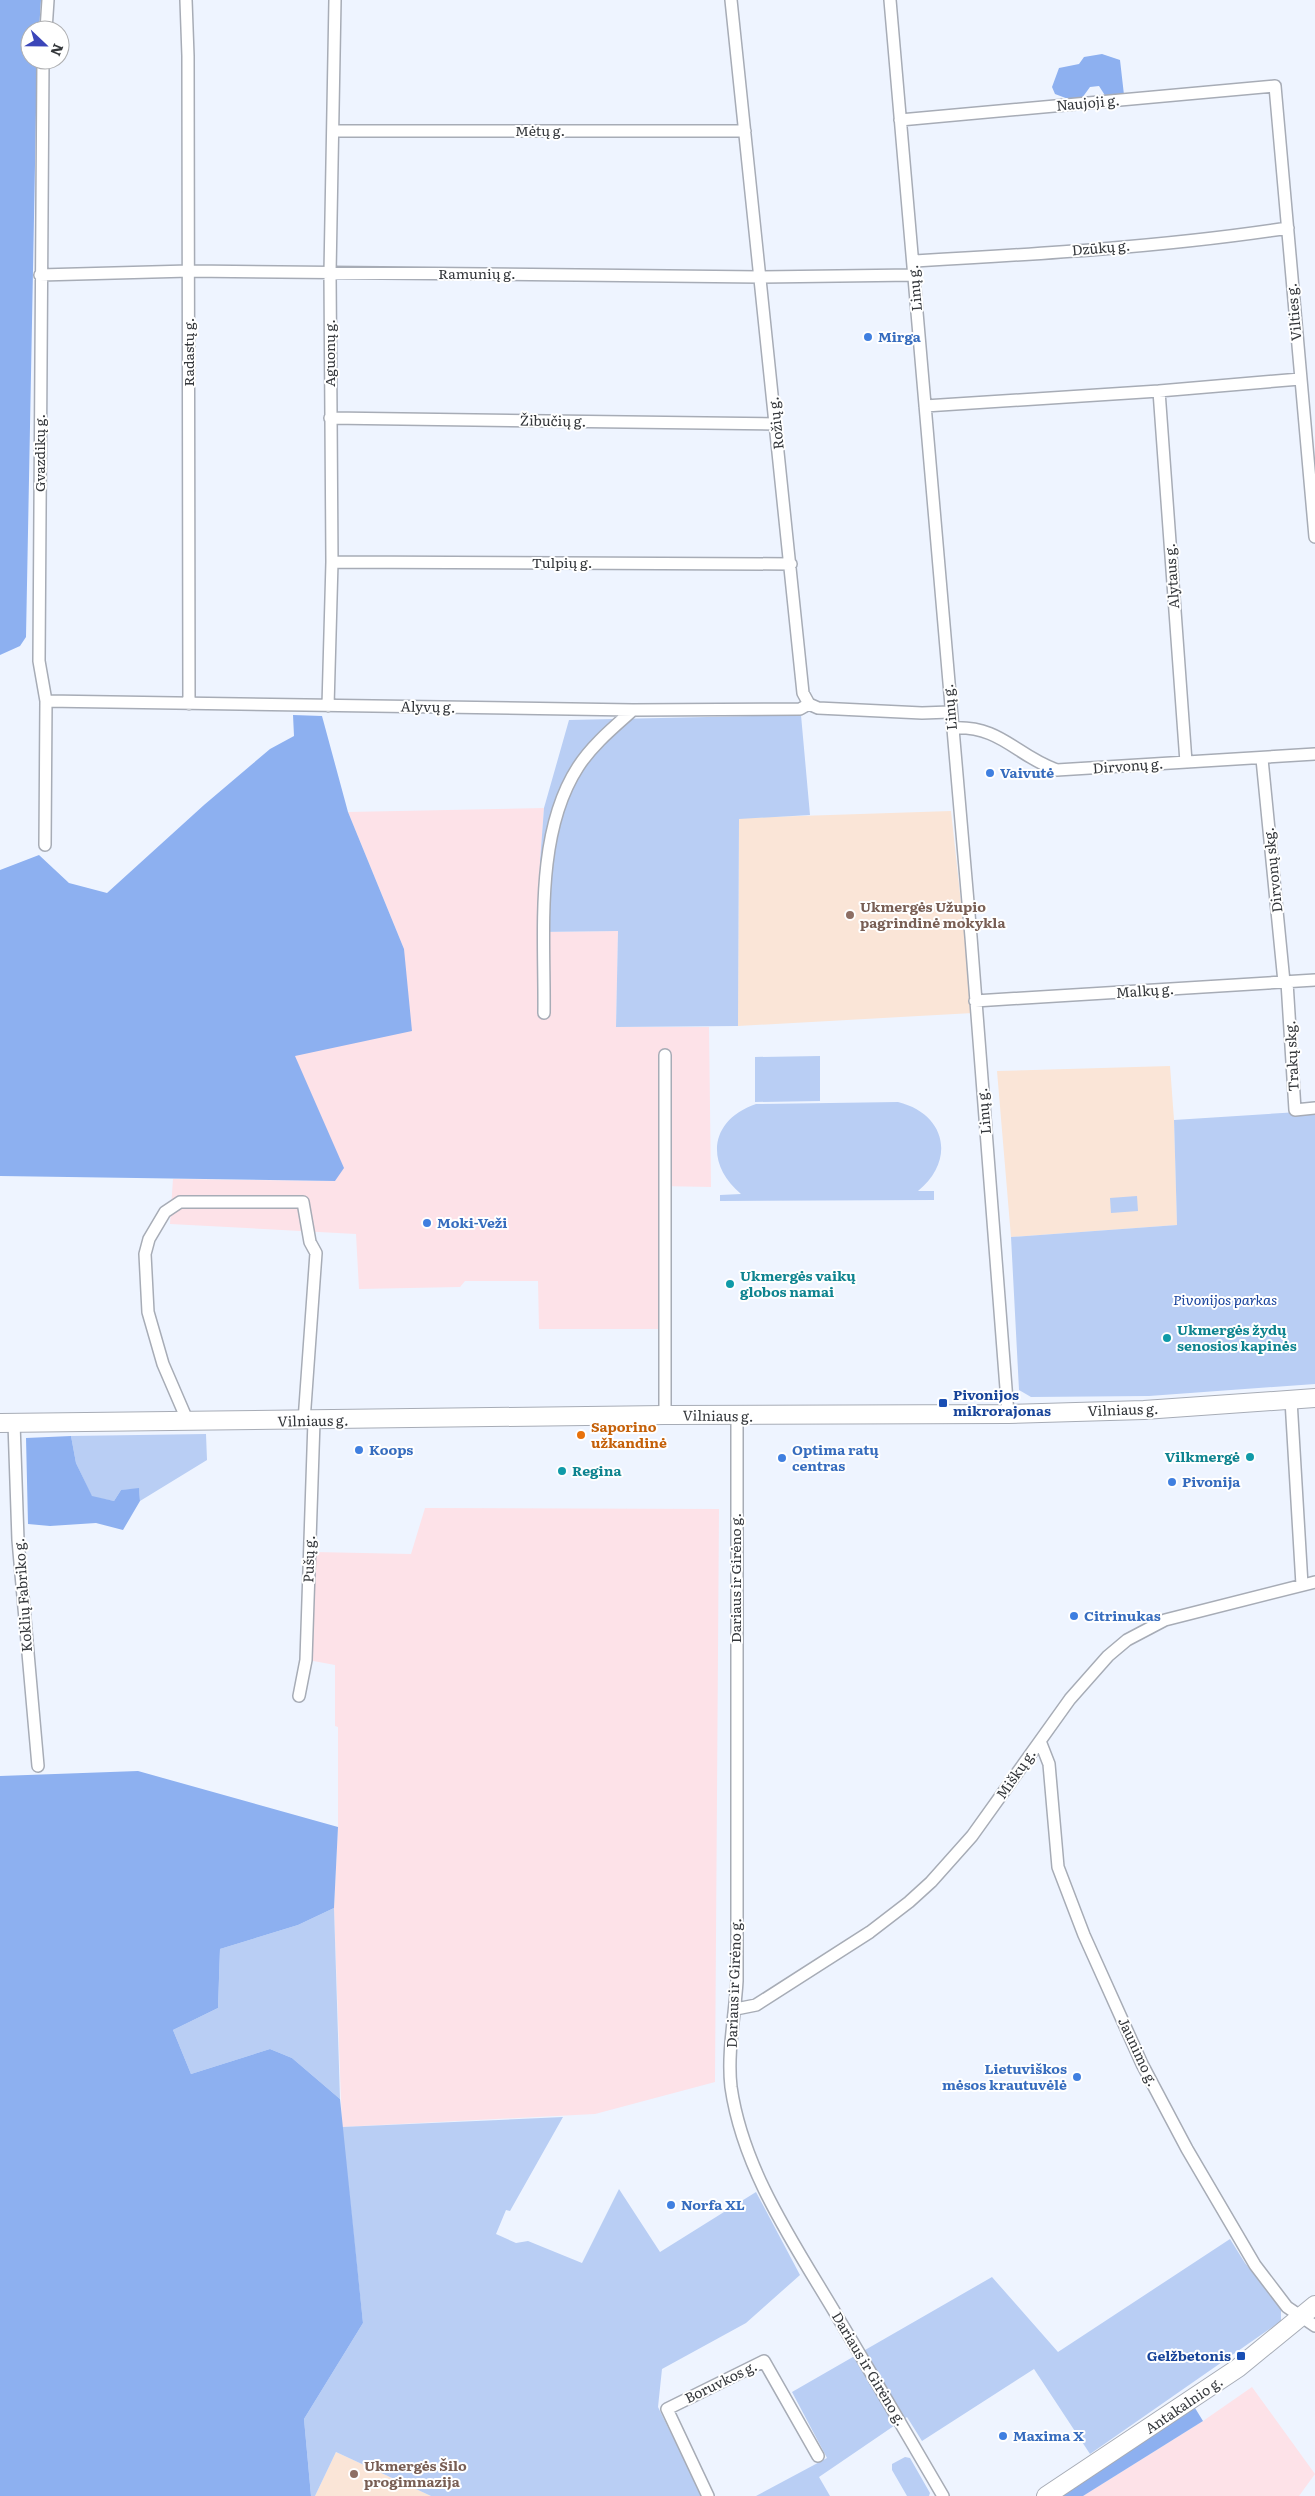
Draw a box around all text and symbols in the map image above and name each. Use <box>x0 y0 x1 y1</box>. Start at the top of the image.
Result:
north arrow <box>20 20 70 70</box>
text: N <box>46 41 69 60</box>
street label: Naujoji g. <box>1055 89 1121 115</box>
street label: Mėtų g. <box>515 120 565 140</box>
street label: Dzūkų g. <box>1071 234 1131 260</box>
street label: Ramunių g. <box>438 263 516 283</box>
street label: Linų g. <box>902 264 926 312</box>
street label: Vilties g. <box>1281 282 1306 342</box>
street label: Radastų g. <box>178 318 198 386</box>
street label: Aguonų g. <box>319 319 339 387</box>
place label: Mirga <box>878 326 922 346</box>
marker: Mirga <box>862 331 874 343</box>
street label: Rožių g. <box>762 396 788 451</box>
street label: Žibučių g. <box>520 409 586 431</box>
street label: Gvazdikų g. <box>29 414 49 492</box>
street label: Alytaus g. <box>1159 543 1183 610</box>
street label: Tulpių g. <box>532 552 592 572</box>
street label: Linų g. <box>937 683 961 731</box>
street label: Alyvų g. <box>400 696 456 716</box>
street label: Dirvonų g. <box>1092 753 1164 777</box>
place label: Vaivutė <box>1000 762 1054 782</box>
marker: Vaivutė <box>984 767 996 779</box>
street label: Dirvonų skg. <box>1258 826 1286 914</box>
place label: Ukmergės Užupio pagrindinė mokykla <box>860 896 1006 932</box>
marker: Ukmergės Užupio pagrindinė mokykla <box>844 909 856 921</box>
street label: Malkų g. <box>1115 978 1175 1002</box>
street label: Trakų skg. <box>1279 1020 1303 1092</box>
street label: Linų g. <box>971 1087 995 1135</box>
place label: Moki-Veži <box>437 1212 507 1232</box>
marker: Moki-Veži <box>421 1217 433 1229</box>
place label: Ukmergės vaikų globos namai <box>740 1265 856 1301</box>
marker: Ukmergės vaikų globos namai <box>724 1278 736 1290</box>
park label: Pivonijos parkas <box>1173 1289 1277 1309</box>
place label: Ukmergės žydų senosios kapinės <box>1177 1319 1297 1355</box>
marker: Ukmergės žydų senosios kapinės <box>1161 1332 1173 1344</box>
place label: Pivonijos mikrorajonas <box>953 1384 1051 1420</box>
marker: Pivonijos mikrorajonas <box>937 1397 949 1409</box>
street label: Vilniaus g. <box>1087 1398 1159 1420</box>
street label: Vilniaus g. <box>682 1404 754 1426</box>
street label: Vilniaus g. <box>277 1409 349 1431</box>
place label: Saporino užkandinė <box>591 1416 667 1452</box>
marker: Saporino užkandinė <box>575 1429 587 1441</box>
place label: Koops <box>369 1439 413 1459</box>
place label: Optima ratų centras <box>792 1439 879 1475</box>
marker: Koops <box>353 1444 365 1456</box>
place label: Vilkmergė <box>1165 1446 1240 1466</box>
marker: Vilkmergė <box>1244 1451 1256 1463</box>
marker: Optima ratų centras <box>776 1452 788 1464</box>
place label: Regina <box>572 1460 622 1480</box>
marker: Regina <box>556 1465 568 1477</box>
place label: Pivonija <box>1182 1471 1241 1491</box>
marker: Pivonija <box>1166 1476 1178 1488</box>
street label: Dariaus ir Girėno g. <box>725 1513 745 1643</box>
street label: Pušų g. <box>297 1535 319 1583</box>
street label: Koklių Fabriko g. <box>8 1537 36 1653</box>
place label: Citrinukas <box>1084 1605 1161 1625</box>
marker: Citrinukas <box>1068 1610 1080 1622</box>
street label: Miškų g. <box>991 1744 1040 1803</box>
street label: Dariaus ir Girėno g. <box>721 1918 745 2048</box>
street label: Jaunimo g. <box>1114 2014 1164 2089</box>
place label: Lietuviškos mėsos krautuvėlė <box>942 2058 1067 2094</box>
marker: Lietuviškos mėsos krautuvėlė <box>1071 2071 1083 2083</box>
place label: Norfa XL <box>681 2194 745 2214</box>
marker: Norfa XL <box>665 2199 677 2211</box>
street label: Dariaus ir Girėno g. <box>828 2308 912 2429</box>
place label: Gelžbetonis <box>1147 2345 1231 2365</box>
marker: Gelžbetonis <box>1235 2350 1247 2362</box>
street label: Boruvkos g. <box>681 2355 760 2407</box>
street label: Antakalnio g. <box>1141 2371 1226 2438</box>
place label: Maxima X <box>1013 2425 1084 2445</box>
marker: Maxima X <box>997 2430 1009 2442</box>
place label: Ukmergės Šilo progimnazija <box>364 2455 467 2491</box>
marker: Ukmergės Šilo progimnazija <box>348 2468 360 2480</box>

